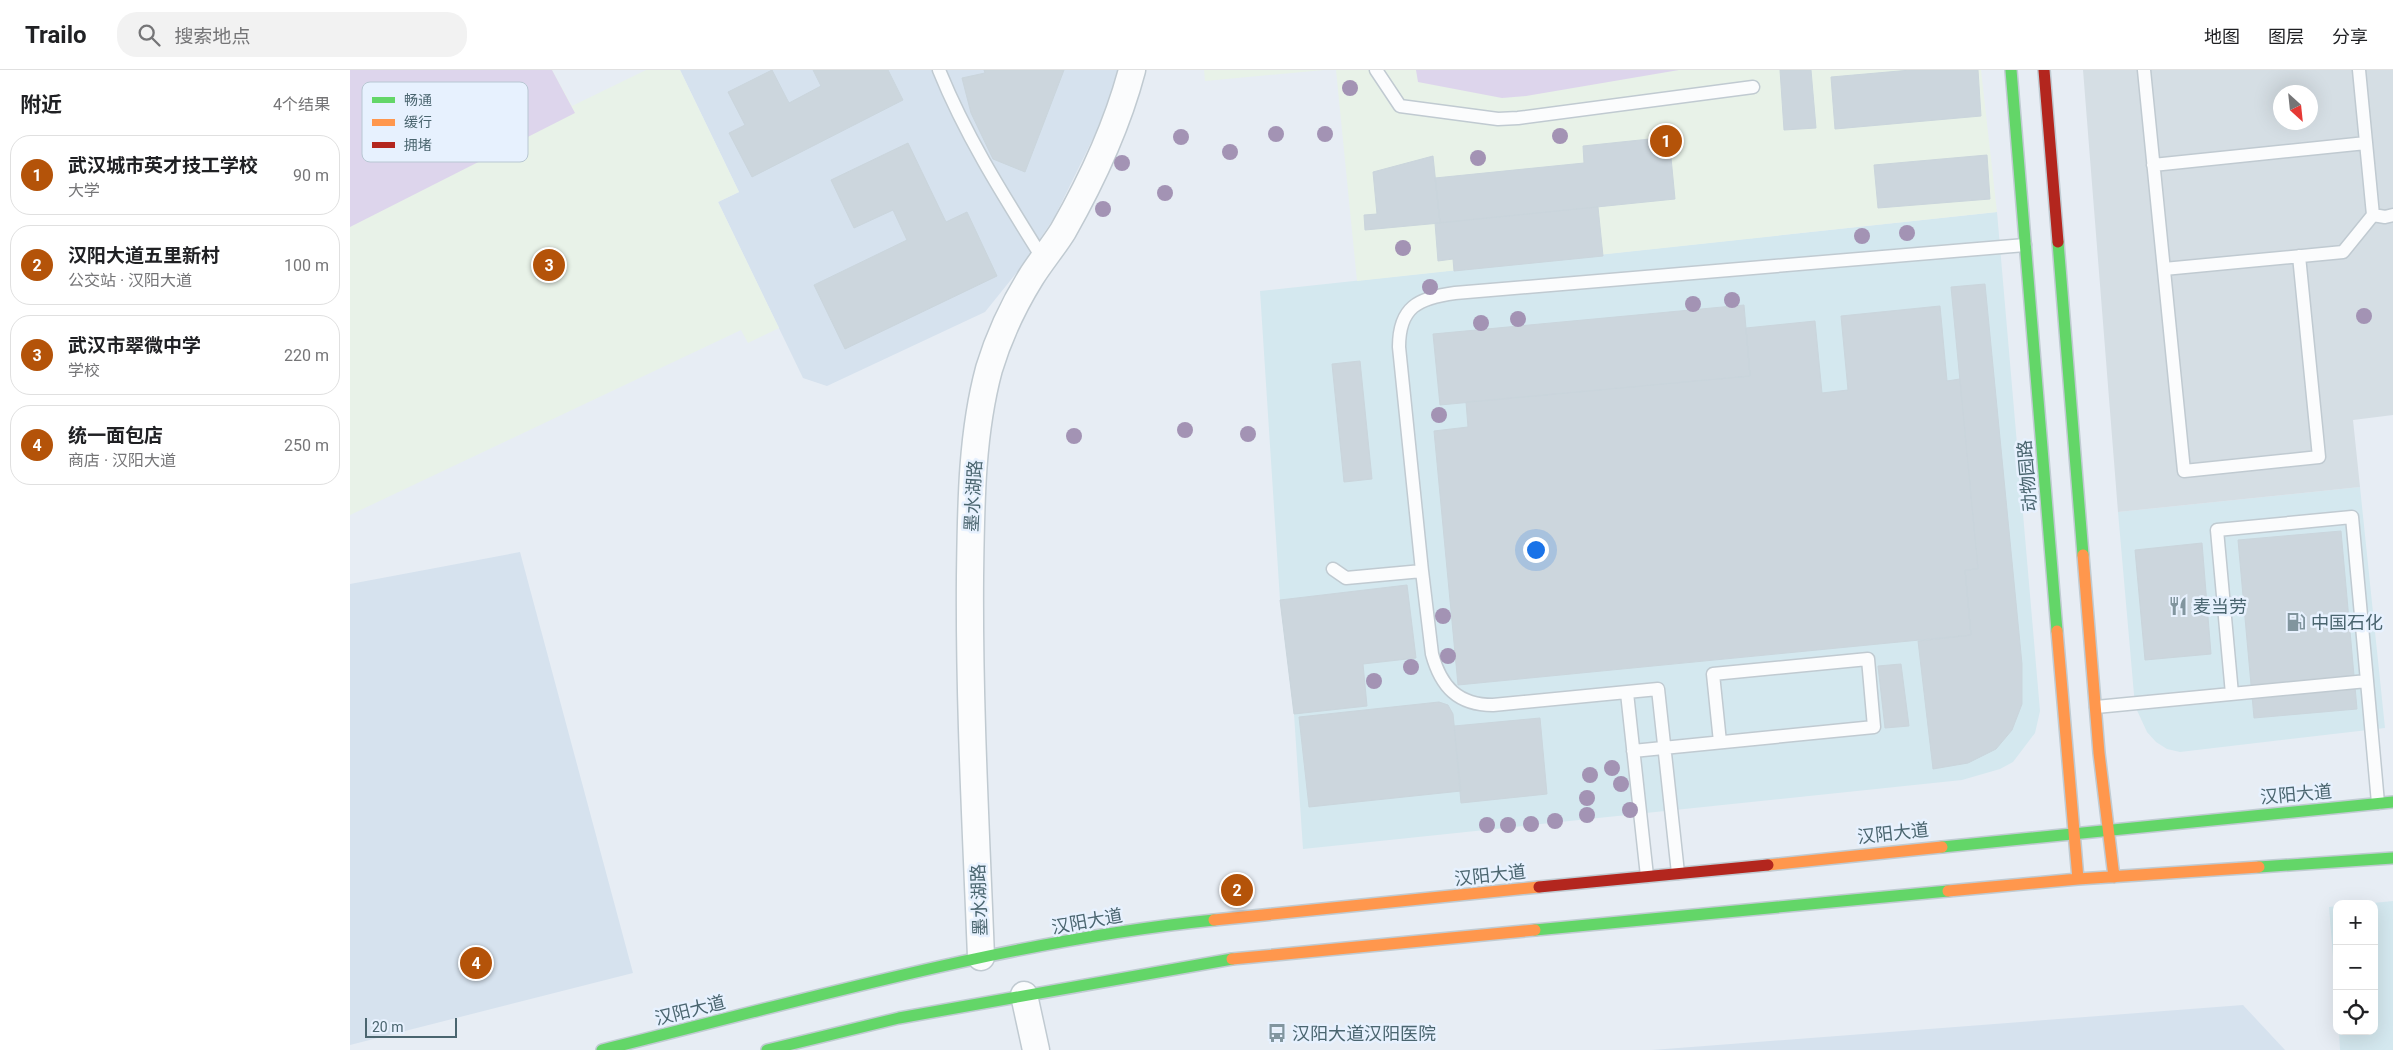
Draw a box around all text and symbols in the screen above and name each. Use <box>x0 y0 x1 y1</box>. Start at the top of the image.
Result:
search box <box>117 12 467 57</box>
text: Trailo <box>25 21 87 49</box>
icon: search <box>135 21 163 49</box>
text: 搜索地点 <box>175 25 251 48</box>
text: 地图 <box>2204 26 2240 47</box>
text: 图层 <box>2268 26 2304 47</box>
text: 分享 <box>2332 26 2368 47</box>
legend <box>362 82 528 162</box>
north arrow <box>2273 85 2318 130</box>
text: 畅通 <box>404 92 432 108</box>
text: 附近 <box>20 93 62 117</box>
text: 4个结果 <box>273 95 330 114</box>
text: 缓行 <box>404 114 432 130</box>
pin: 1 <box>1650 122 1682 160</box>
text: 拥堵 <box>404 137 432 153</box>
text: 武汉城市英才技工学校 <box>68 154 258 177</box>
text: 1 <box>32 166 42 185</box>
text: 90 m <box>293 166 329 185</box>
text: 大学 <box>68 181 100 200</box>
text: 汉阳大道五里新村 <box>68 244 220 267</box>
pin: 3 <box>533 246 565 284</box>
text: 2 <box>32 256 42 275</box>
text: 100 m <box>284 256 329 275</box>
text: 公交站 · 汉阳大道 <box>68 271 192 290</box>
text: 武汉市翠微中学 <box>68 334 201 357</box>
text: 3 <box>32 346 42 365</box>
text: 220 m <box>284 346 329 365</box>
text: 学校 <box>68 361 100 380</box>
text: 统一面包店 <box>68 424 163 447</box>
text: 4 <box>32 436 42 455</box>
text: 250 m <box>284 436 329 455</box>
street label: 动物园路 <box>2013 439 2041 513</box>
text: 商店 · 汉阳大道 <box>68 451 176 470</box>
street label: 墨水湖路 <box>961 459 985 533</box>
your location <box>1523 537 1549 563</box>
restaurant icon: 麦当劳 <box>2167 595 2189 617</box>
place label: 麦当劳 <box>2193 596 2247 617</box>
fuel station icon: 中国石化 <box>2285 611 2307 633</box>
place label: 中国石化 <box>2311 612 2383 633</box>
street label: 汉阳大道 <box>2259 780 2333 808</box>
street label: 汉阳大道 <box>1856 819 1930 847</box>
street label: 汉阳大道 <box>1453 861 1527 889</box>
street label: 墨水湖路 <box>967 864 991 936</box>
pin: 2 <box>1221 871 1253 909</box>
map controls <box>2333 900 2378 1035</box>
button: + <box>2333 900 2378 945</box>
street label: 汉阳大道 <box>1050 904 1124 938</box>
pin: 4 <box>460 944 492 982</box>
button: − <box>2333 945 2378 990</box>
button: locate <box>2333 990 2378 1035</box>
street label: 汉阳大道 <box>653 991 727 1029</box>
scale bar <box>365 1015 458 1038</box>
text: 20 m <box>372 1019 404 1035</box>
bus stop icon: 汉阳大道汉阳医院 <box>1266 1022 1288 1044</box>
place label: 汉阳大道汉阳医院 <box>1292 1023 1436 1044</box>

